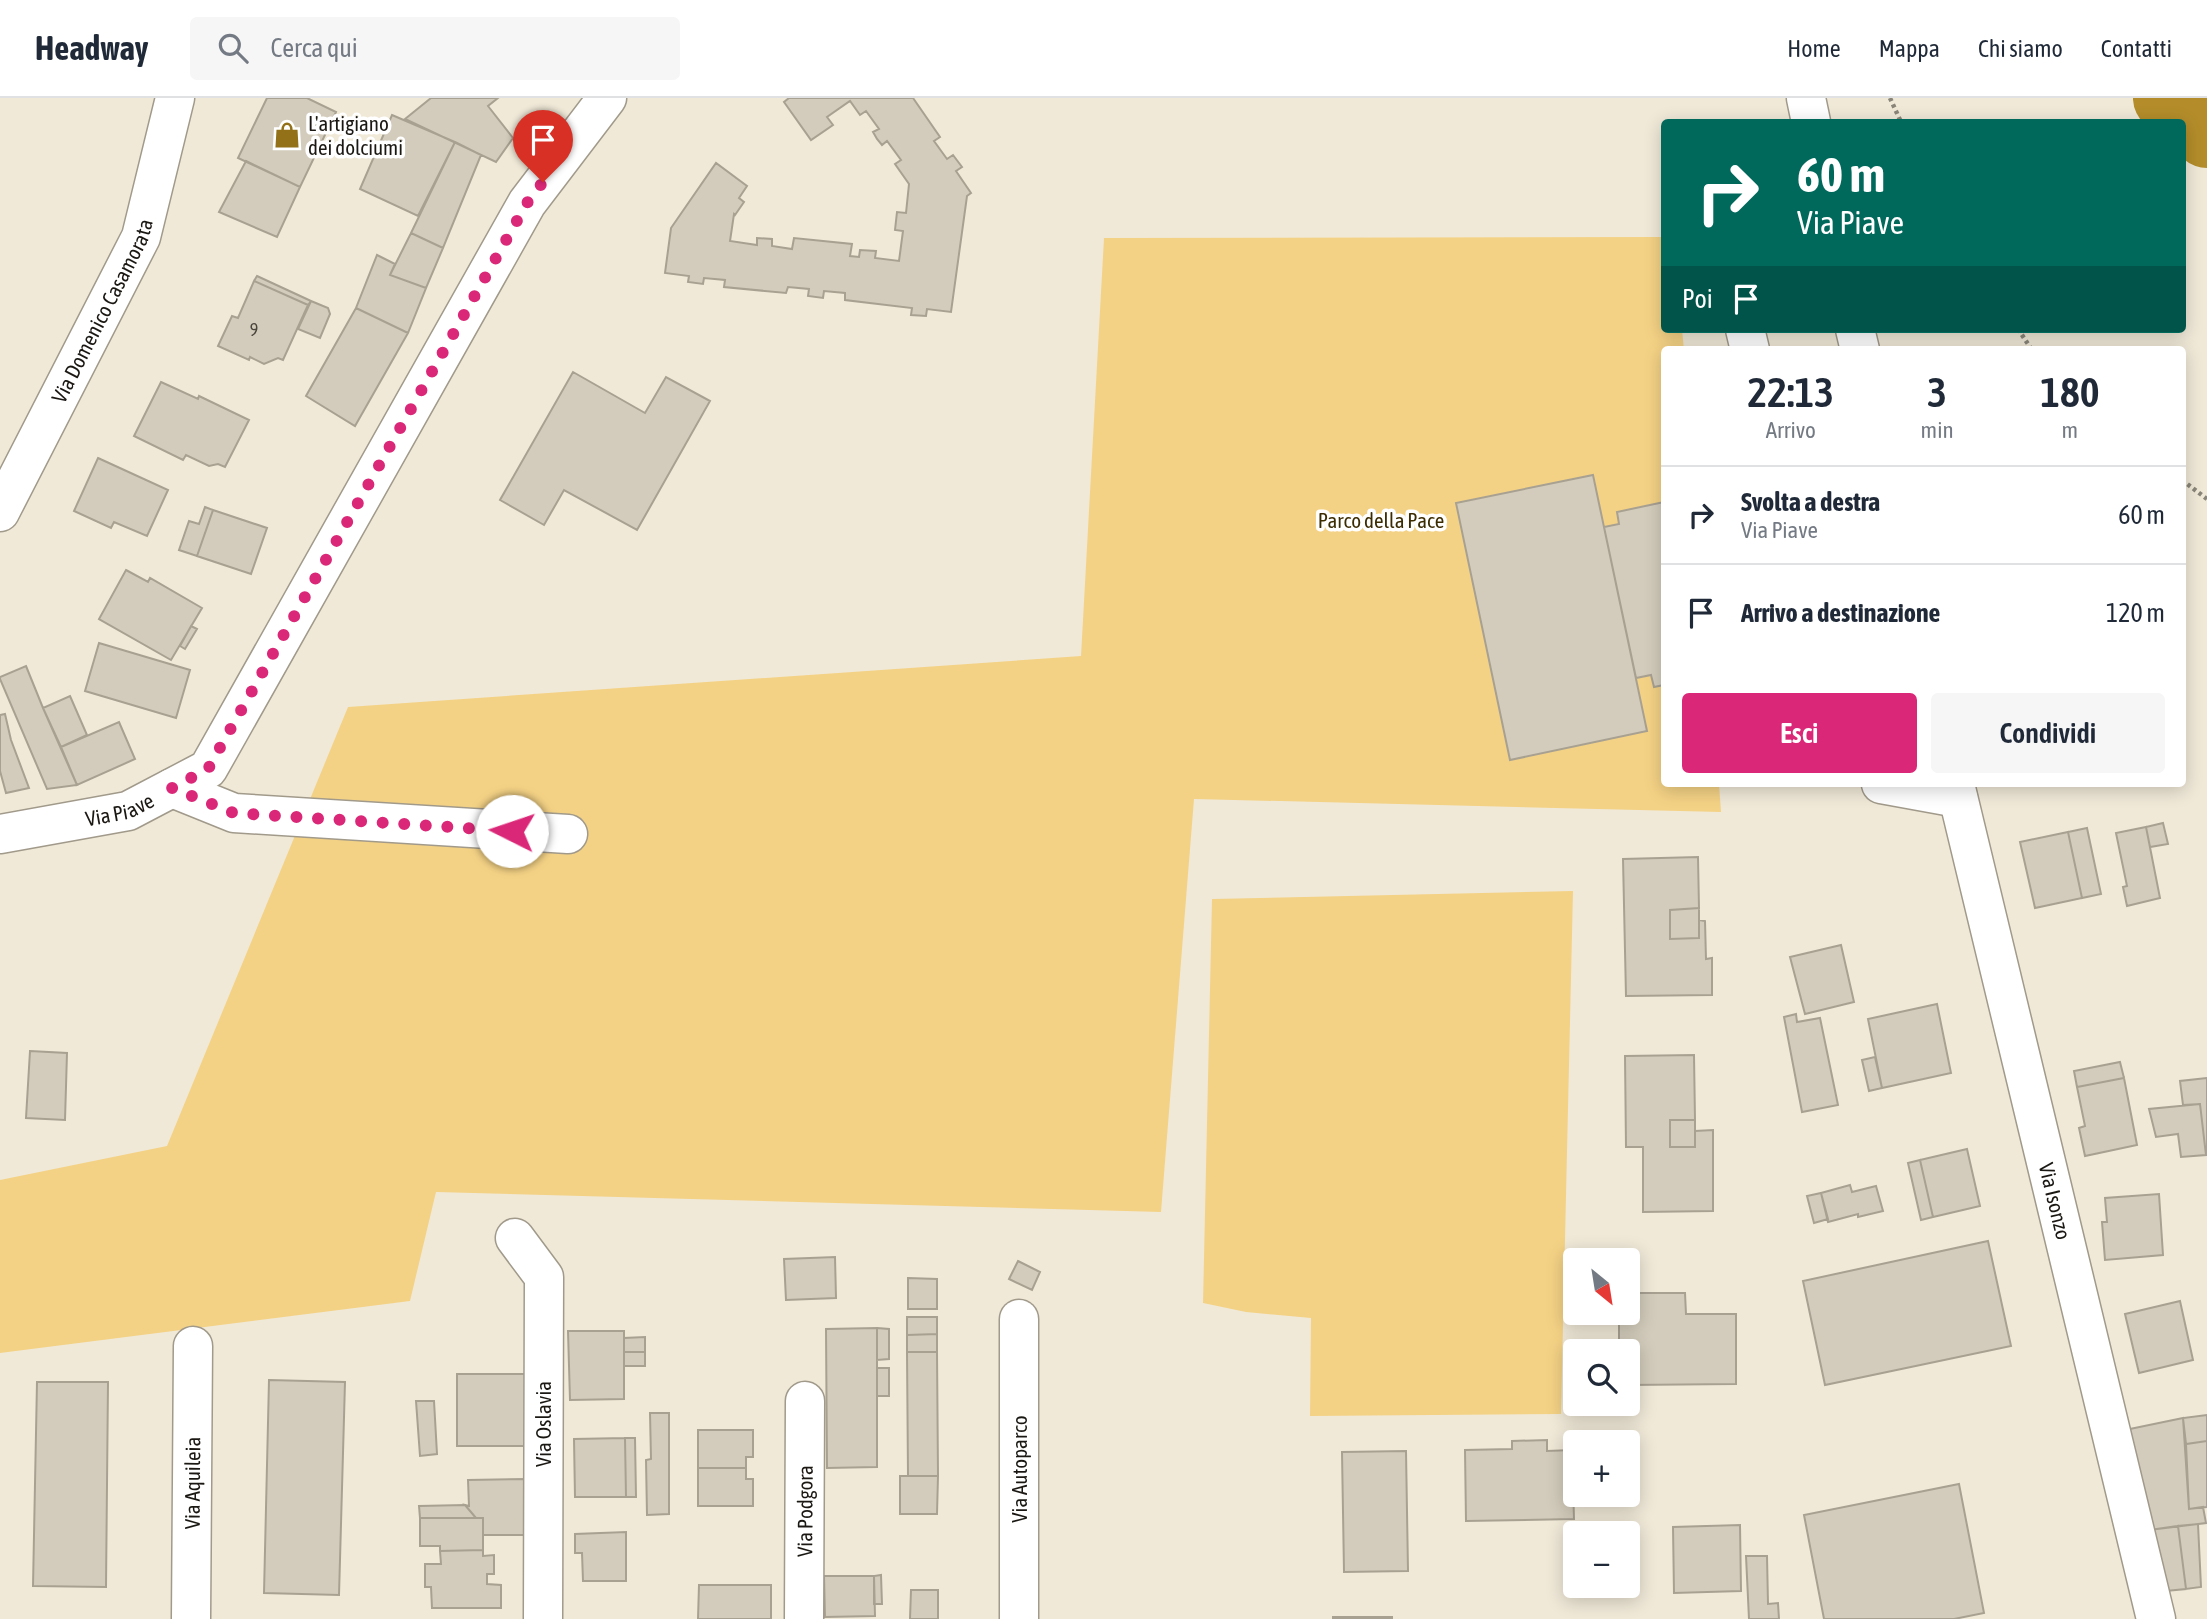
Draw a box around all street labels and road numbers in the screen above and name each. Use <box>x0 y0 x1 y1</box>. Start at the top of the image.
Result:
street label: Via Domenico Casamorata <box>46 216 157 406</box>
street label: Via Piave <box>83 788 158 830</box>
street label: Via Isonzo <box>2035 1160 2076 1242</box>
street label: Via Oslavia <box>531 1381 555 1467</box>
street label: Via Autoparco <box>1007 1415 1031 1523</box>
street label: Via Aquileia <box>180 1437 204 1529</box>
street label: Via Podgora <box>792 1465 817 1557</box>

